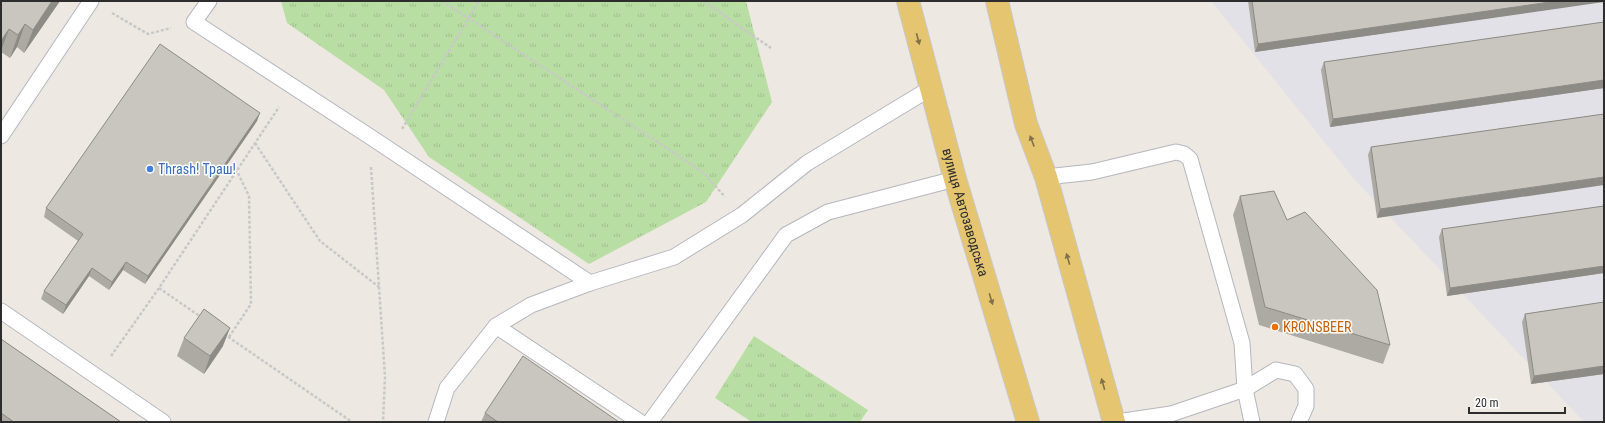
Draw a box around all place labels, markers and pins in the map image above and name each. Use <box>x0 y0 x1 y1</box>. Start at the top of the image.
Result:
place label: Thrash! Траш! <box>158 161 236 177</box>
marker: Thrash! Траш! <box>145 164 155 174</box>
place label: KRONSBEER <box>1283 319 1352 335</box>
marker: KRONSBEER <box>1270 322 1280 332</box>

